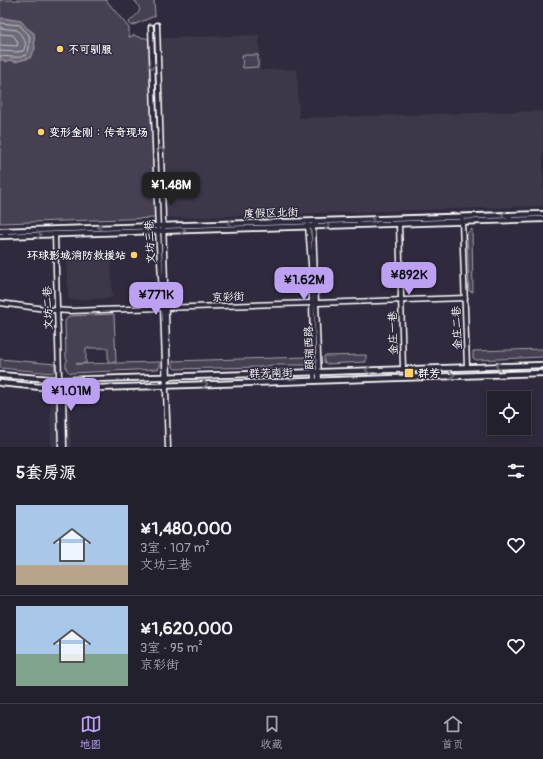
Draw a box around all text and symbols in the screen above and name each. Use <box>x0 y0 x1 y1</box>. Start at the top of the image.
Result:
place label: 不可驯服 <box>68 43 112 56</box>
marker: 不可驯服 <box>55 44 65 54</box>
one-way arrow <box>148 63 157 69</box>
place label: 变形金刚：传奇现场 <box>49 126 148 139</box>
marker: 变形金刚：传奇现场 <box>36 127 46 137</box>
one-way arrow <box>157 147 165 153</box>
pin: ¥1.48M <box>138 172 204 206</box>
text: ¥1.48M <box>151 177 191 193</box>
street label: 度假区北街 <box>243 206 300 220</box>
one-way arrow <box>501 211 507 219</box>
one-way arrow <box>371 215 377 223</box>
one-way arrow <box>227 219 233 227</box>
street label: 文坊三巷 <box>142 220 158 264</box>
one-way arrow <box>324 222 330 230</box>
one-way arrow <box>97 223 103 231</box>
one-way arrow <box>180 226 186 235</box>
one-way arrow <box>36 231 42 239</box>
place label: 环球影城消防救援站 <box>27 249 126 262</box>
marker: 环球影城消防救援站 <box>129 250 139 260</box>
pin: ¥892K <box>381 262 437 296</box>
pin: ¥1.62M <box>271 267 337 301</box>
text: ¥892K <box>390 267 428 283</box>
text: ¥1.62M <box>283 272 325 288</box>
pin: ¥771K <box>128 282 184 316</box>
street label: 文坊二巷 <box>41 286 55 330</box>
text: ¥771K <box>138 287 174 303</box>
street label: 京彩街 <box>211 290 246 304</box>
street label: 金庄二巷 <box>450 306 464 350</box>
street label: 金庄一巷 <box>386 311 400 355</box>
street label: 颐瑞西路 <box>302 326 316 370</box>
one-way arrow <box>495 362 501 370</box>
street label: 群芳南街 <box>249 366 294 380</box>
one-way arrow <box>365 366 371 374</box>
marker: 群芳 <box>403 367 415 379</box>
place label: 群芳 <box>418 367 440 380</box>
one-way arrow <box>449 371 455 380</box>
pin: ¥1.01M <box>38 378 104 412</box>
one-way arrow <box>202 379 208 388</box>
text: ¥1.01M <box>51 383 91 399</box>
map controls <box>487 391 531 435</box>
button: locate <box>487 391 531 435</box>
icon: filters <box>505 460 527 482</box>
text: 5套房源 <box>16 462 76 483</box>
text: ¥1,480,000 <box>140 518 232 539</box>
icon: home <box>48 521 96 569</box>
icon: heart <box>505 534 527 556</box>
text: 3室 · 107 m² <box>140 540 210 556</box>
text: 文坊三巷 <box>140 557 192 573</box>
text: ¥1,620,000 <box>140 618 233 639</box>
icon: home <box>48 622 96 670</box>
icon: heart <box>505 635 527 657</box>
text: 3室 · 95 m² <box>140 640 203 656</box>
text: 京彩街 <box>140 657 179 673</box>
tab: 地图 <box>80 713 102 751</box>
tab: 收藏 <box>261 713 283 751</box>
tab: 首页 <box>442 713 464 751</box>

